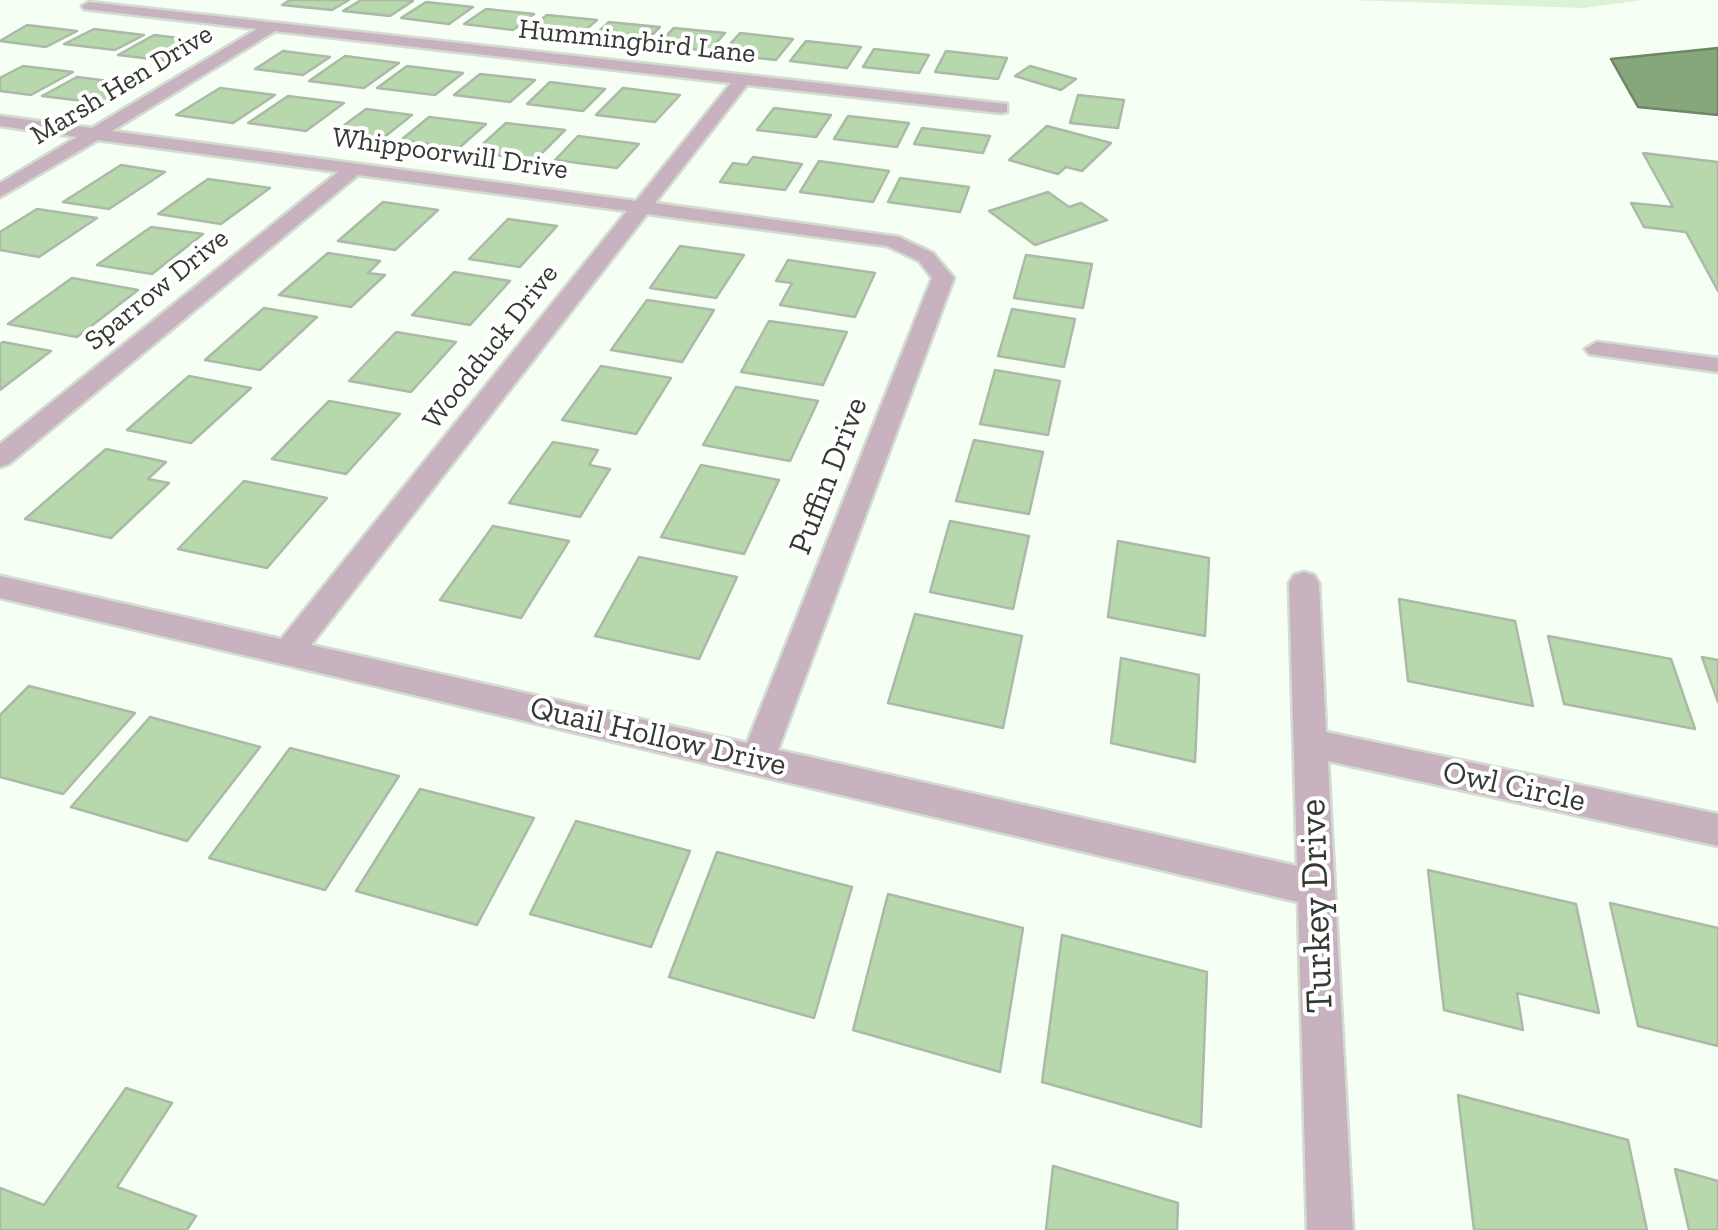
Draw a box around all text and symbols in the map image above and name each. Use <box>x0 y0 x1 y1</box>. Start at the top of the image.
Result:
street label: Hummingbird Lane <box>517 13 757 71</box>
street label: Marsh Hen Drive <box>25 18 219 152</box>
street label: Whippoorwill Drive <box>330 121 570 187</box>
street label: Sparrow Drive <box>78 222 236 358</box>
street label: Woodduck Drive <box>416 258 566 436</box>
street label: Puffin Drive <box>782 392 876 560</box>
street label: Quail Hollow Drive <box>526 689 790 785</box>
street label: Owl Circle <box>1439 753 1589 821</box>
street label: Turkey Drive <box>1290 798 1344 1014</box>

